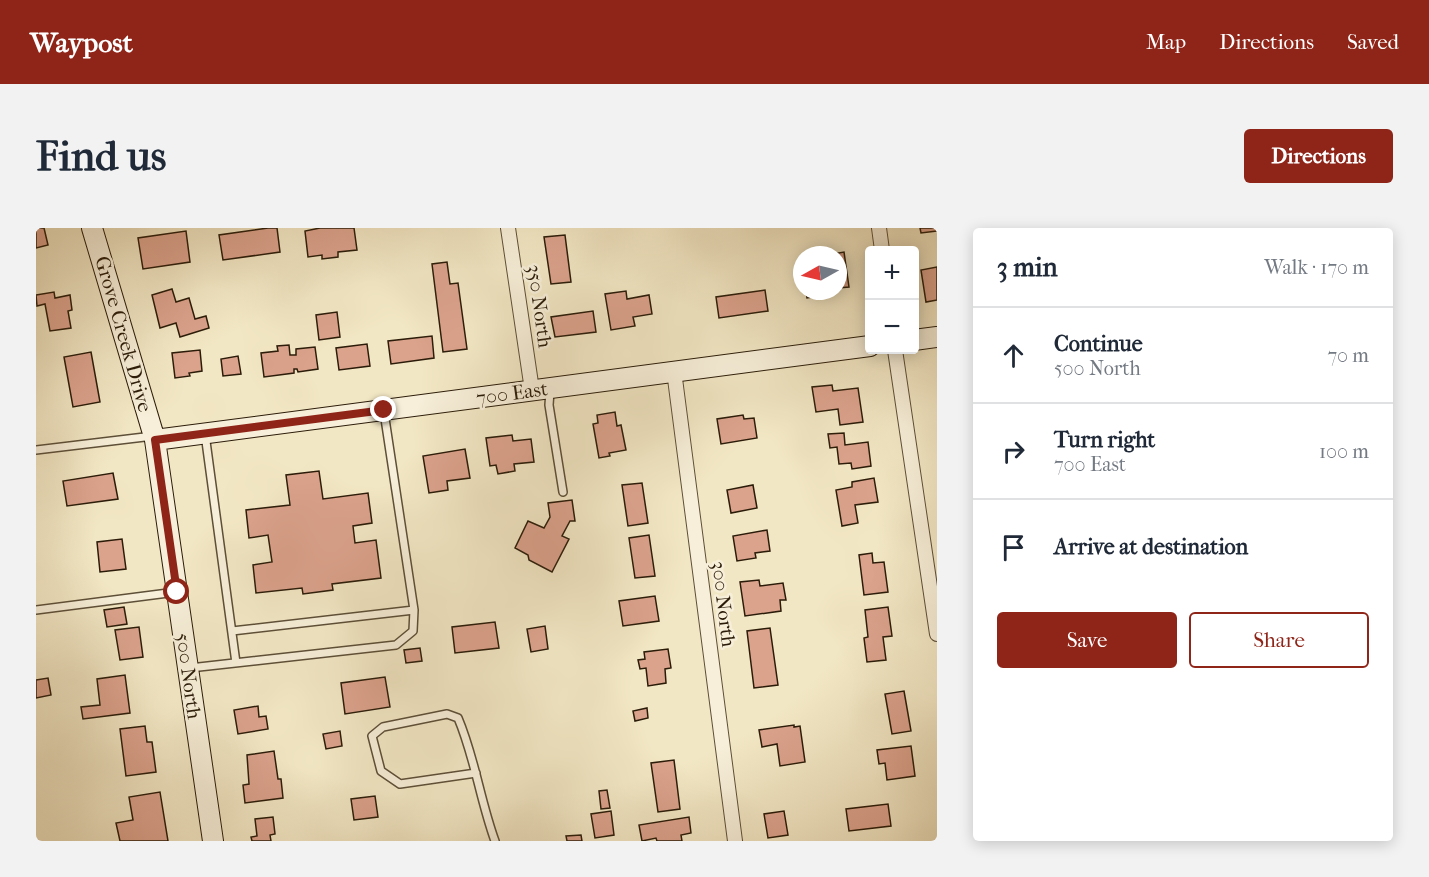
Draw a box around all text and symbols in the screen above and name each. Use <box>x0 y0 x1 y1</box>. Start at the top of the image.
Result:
text: Waypost <box>30 26 133 59</box>
text: Map <box>1146 30 1186 54</box>
text: Directions <box>1219 30 1314 54</box>
text: Saved <box>1347 30 1399 54</box>
button: Directions <box>1244 129 1393 183</box>
text: Find us <box>36 132 166 181</box>
north arrow <box>793 246 847 300</box>
map controls <box>865 246 919 354</box>
button: + <box>865 246 919 300</box>
text: 3 min <box>997 252 1058 283</box>
street label: Grove Creek Drive <box>90 254 157 415</box>
text: Walk · 170 m <box>1264 256 1369 279</box>
street label: 350 North <box>522 263 557 350</box>
button: − <box>865 300 919 354</box>
text: Continue <box>1054 331 1143 357</box>
icon: ahead <box>997 339 1030 372</box>
text: 70 m <box>1327 344 1369 367</box>
text: 500 North <box>1054 357 1141 380</box>
street label: 700 East <box>475 377 549 410</box>
route end <box>370 396 396 422</box>
text: Turn right <box>1054 427 1155 453</box>
icon: right <box>997 435 1030 468</box>
text: 100 m <box>1319 440 1369 463</box>
text: 700 East <box>1054 453 1126 476</box>
icon: arrive <box>997 531 1030 564</box>
text: Arrive at destination <box>1054 534 1248 560</box>
street label: 300 North <box>707 560 740 649</box>
route start <box>163 578 189 604</box>
button: Save <box>997 612 1177 668</box>
button: Share <box>1189 612 1369 668</box>
street label: 500 North <box>171 632 206 721</box>

